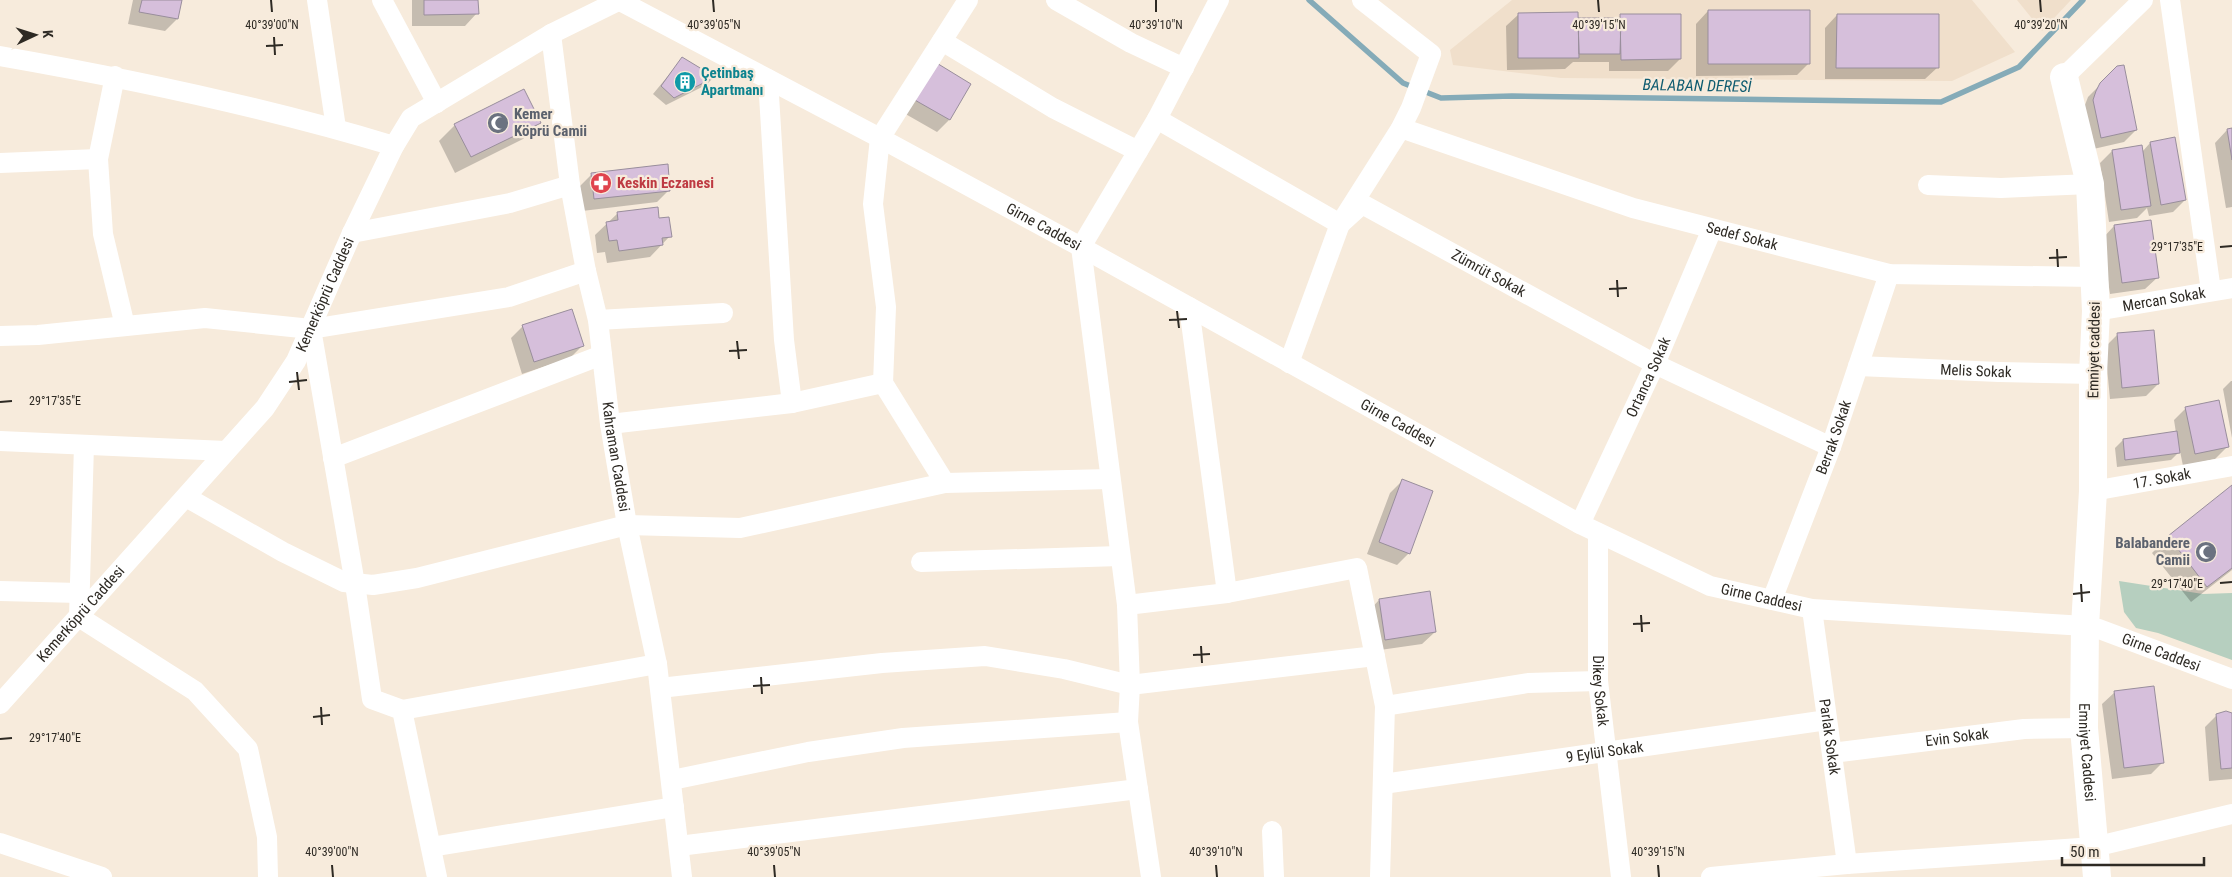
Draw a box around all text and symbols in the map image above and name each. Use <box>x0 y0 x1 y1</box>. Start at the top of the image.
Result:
north arrow <box>10 10 60 60</box>
text: 40°39'00"N <box>245 18 299 32</box>
text: 40°39'05"N <box>687 18 741 32</box>
text: 40°39'10"N <box>1129 18 1183 32</box>
text: 40°39'15"N <box>1572 18 1626 32</box>
text: 40°39'20"N <box>2014 18 2068 32</box>
text: K <box>40 30 56 39</box>
place label: Çetinbaş Apartmanı <box>701 64 764 99</box>
building icon: Çetinbaş Apartmanı <box>673 70 697 94</box>
water label: BALABAN DERESİ <box>1642 75 1753 96</box>
place label: Kemer Köprü Camii <box>514 105 587 140</box>
mosque icon: Kemer Köprü Camii <box>486 111 510 135</box>
pharmacy icon: Keskin Eczanesi <box>589 171 613 195</box>
place label: Keskin Eczanesi <box>617 174 714 192</box>
street label: Girne Caddesi <box>1003 199 1084 254</box>
street label: Sedef Sokak <box>1704 218 1780 254</box>
street label: Kemerköprü Caddesi <box>292 235 358 355</box>
text: 29°17'35"E <box>2151 240 2203 254</box>
street label: Zümrüt Sokak <box>1448 246 1529 301</box>
street label: Mercan Sokak <box>2121 284 2207 315</box>
street label: Emniyet caddesi <box>2084 301 2104 399</box>
street label: Ortanca Sokak <box>1622 334 1674 420</box>
street label: Melis Sokak <box>1940 361 2012 381</box>
text: 29°17'35"E <box>29 394 81 408</box>
street label: Girne Caddesi <box>1357 395 1438 451</box>
street label: Berrak Sokak <box>1812 398 1855 477</box>
street label: Kahraman Caddesi <box>598 401 634 513</box>
street label: 17. Sokak <box>2132 465 2192 493</box>
place label: Balabandere Camii <box>2115 534 2190 569</box>
mosque icon: Balabandere Camii <box>2194 540 2218 564</box>
street label: Kemerköprü Caddesi <box>33 562 128 666</box>
text: 29°17'40"E <box>2151 577 2203 591</box>
street label: Girne Caddesi <box>1719 580 1804 615</box>
street label: Girne Caddesi <box>2119 629 2203 675</box>
street label: Dikey Sokak <box>1589 655 1612 728</box>
street label: Parlak Sokak <box>1815 697 1844 776</box>
street label: Emniyet Caddesi <box>2075 703 2099 802</box>
street label: Evin Sokak <box>1924 724 1990 750</box>
text: 29°17'40"E <box>29 731 81 745</box>
street label: 9 Eylül Sokak <box>1565 738 1645 767</box>
scale bar <box>2062 834 2204 866</box>
text: 50 m <box>2070 843 2100 861</box>
text: 40°39'00"N <box>305 845 359 859</box>
text: 40°39'05"N <box>747 845 801 859</box>
text: 40°39'10"N <box>1189 845 1243 859</box>
text: 40°39'15"N <box>1631 845 1685 859</box>

